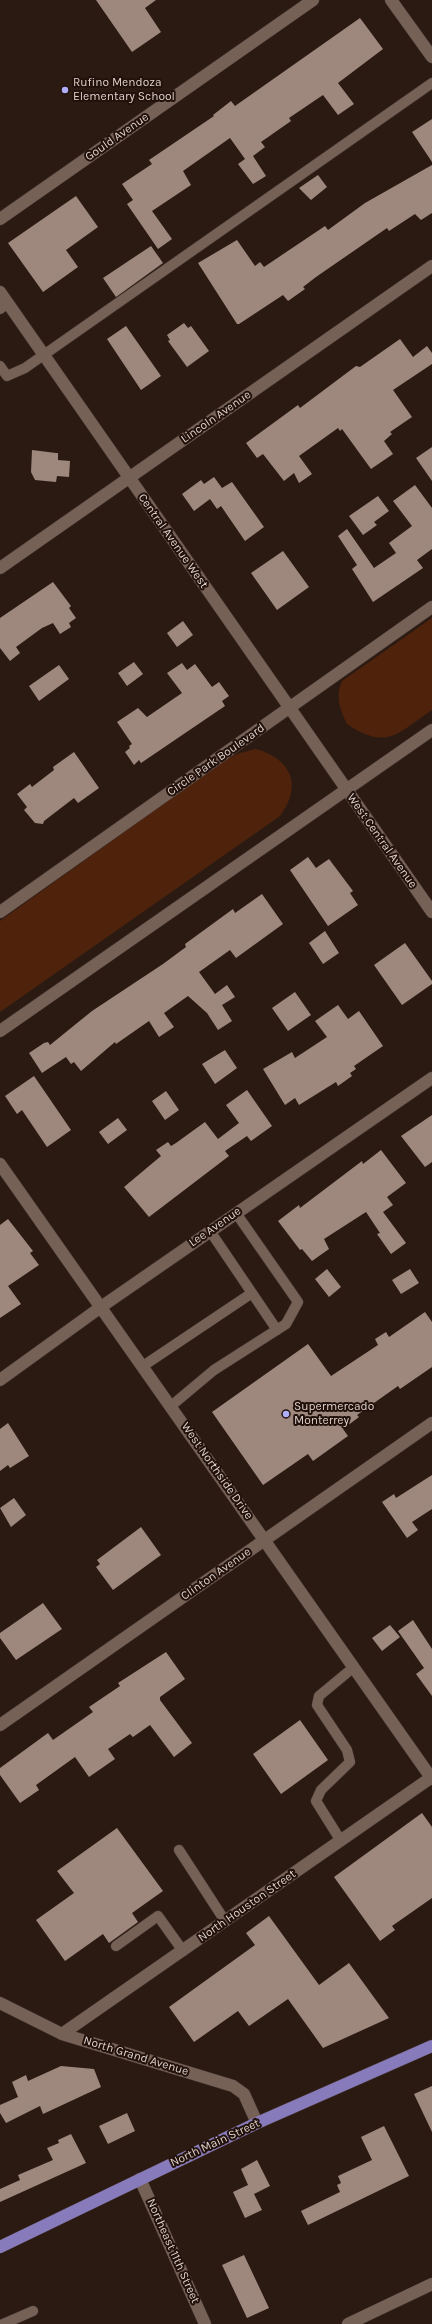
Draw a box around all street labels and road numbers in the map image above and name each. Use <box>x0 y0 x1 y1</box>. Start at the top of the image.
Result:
street label: Gould Avenue <box>82 110 152 164</box>
street label: Lincoln Avenue <box>178 388 254 446</box>
street label: Central Avenue West <box>135 491 211 591</box>
street label: Circle Park Boulevard <box>164 721 268 799</box>
street label: West Central Avenue <box>344 791 420 891</box>
street label: Lee Avenue <box>186 1204 244 1250</box>
street label: West Northside Drive <box>178 1420 256 1522</box>
street label: Clinton Avenue <box>178 1545 254 1603</box>
street label: North Houston Street <box>195 1867 299 1945</box>
street label: North Grand Avenue <box>82 2033 190 2079</box>
street label: North Main Street <box>168 2116 262 2170</box>
street label: Northeast 11th Street <box>143 2197 203 2305</box>

